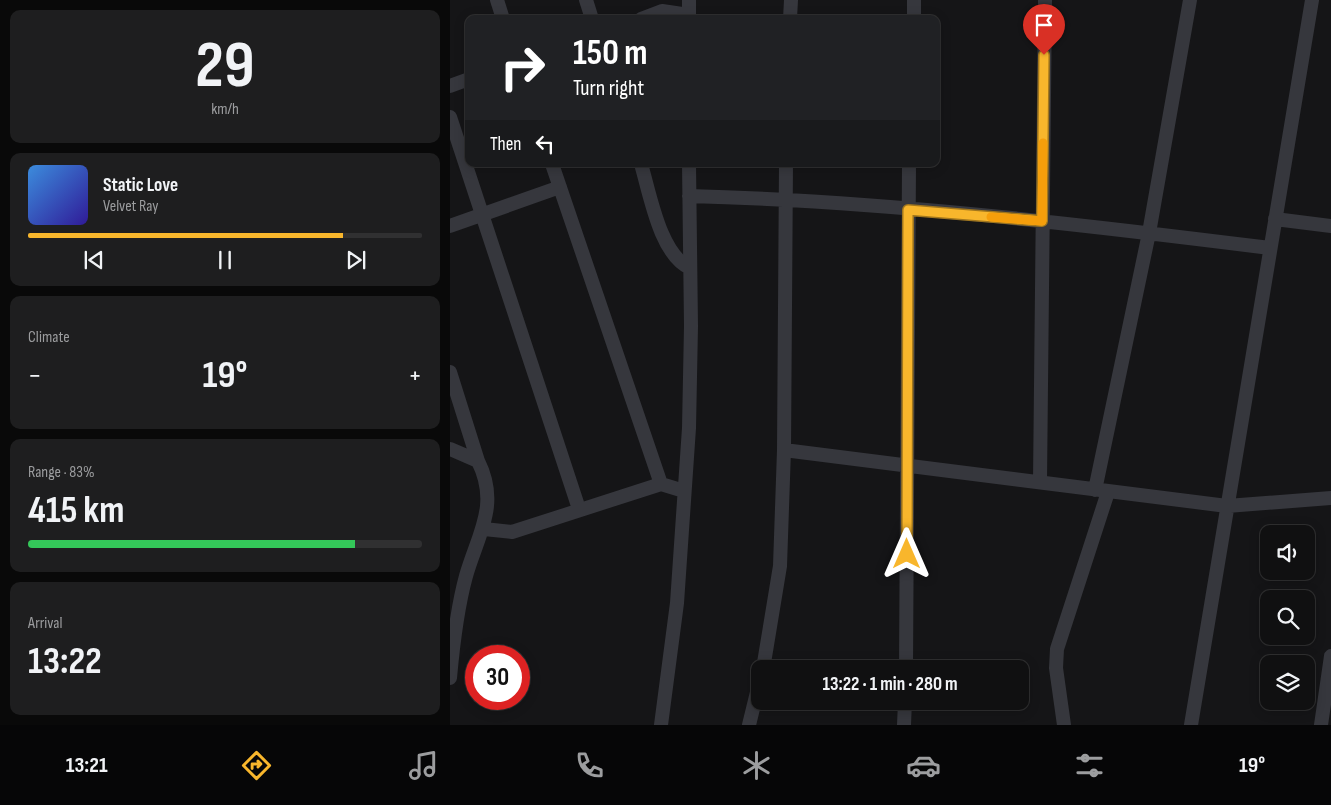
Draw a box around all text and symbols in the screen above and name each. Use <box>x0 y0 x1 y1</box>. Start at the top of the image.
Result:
pin <box>1023 4 1065 55</box>
icon: arrive <box>1030 11 1058 39</box>
text: 29 <box>195 28 255 106</box>
text: 150 m <box>573 32 647 75</box>
icon: right <box>490 35 555 100</box>
text: Turn right <box>573 75 644 102</box>
text: km/h <box>211 100 239 119</box>
icon: left <box>531 130 559 158</box>
text: Then <box>490 133 521 156</box>
text: Static Love <box>103 174 178 197</box>
text: Velvet Ray <box>103 197 158 216</box>
icon: previous <box>80 246 108 274</box>
icon: pause <box>211 246 239 274</box>
icon: next <box>342 246 370 274</box>
text: Climate <box>28 328 70 347</box>
text: 19° <box>203 353 247 398</box>
text: − <box>28 359 42 392</box>
text: + <box>408 359 422 392</box>
text: Range · 83% <box>28 463 95 482</box>
text: 415 km <box>28 488 125 533</box>
map controls <box>1260 525 1315 710</box>
button: sound <box>1260 525 1315 580</box>
position arrow <box>880 527 932 579</box>
button: search <box>1260 590 1315 645</box>
text: Arrival <box>28 614 62 633</box>
text: 13:22 <box>28 639 102 684</box>
speed limit sign: 30 <box>465 645 530 710</box>
button: layers <box>1260 655 1315 710</box>
text: 13:22 · 1 min · 280 m <box>822 673 958 696</box>
icon: directions <box>239 748 274 783</box>
icon: music <box>406 748 441 783</box>
icon: phone <box>572 748 607 783</box>
icon: climate <box>739 748 774 783</box>
icon: car <box>906 748 941 783</box>
icon: filters <box>1072 748 1107 783</box>
text: 13:21 <box>66 752 108 779</box>
text: 19° <box>1239 752 1265 779</box>

